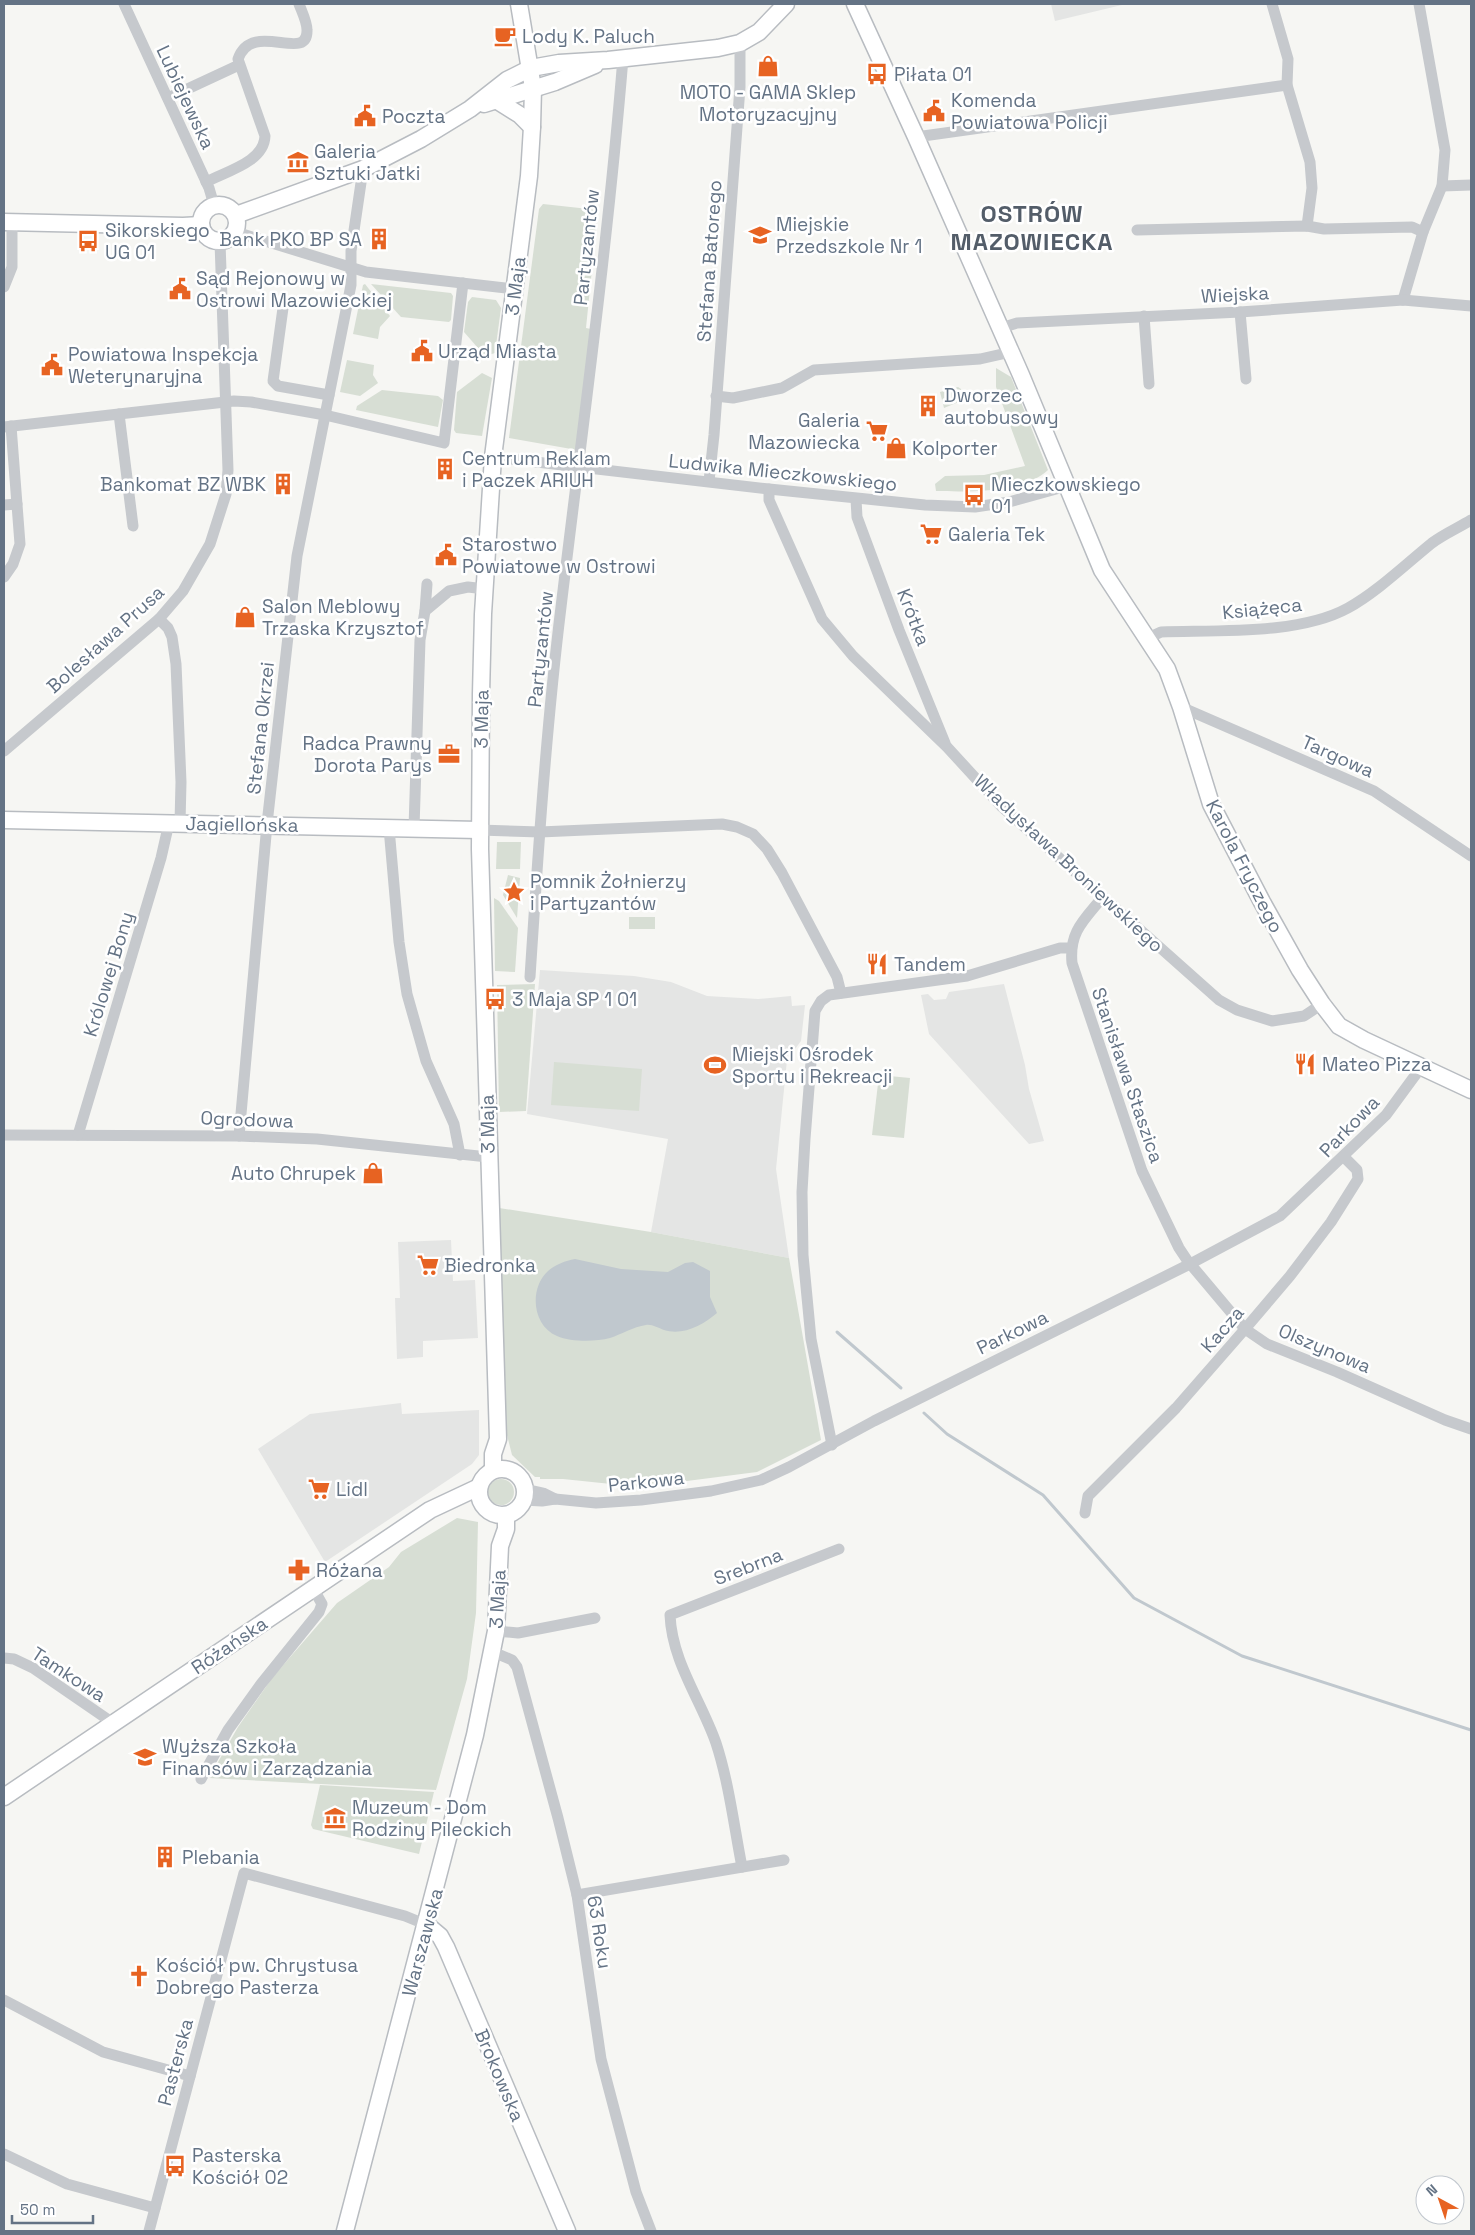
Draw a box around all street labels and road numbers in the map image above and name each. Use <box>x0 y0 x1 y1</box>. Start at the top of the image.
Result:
street label: Lubiejewska <box>151 41 221 153</box>
street label: Stefana Batorego <box>691 179 728 343</box>
street label: Partyzantów <box>568 188 605 307</box>
street label: 3 Maja <box>499 255 532 317</box>
street label: Wiejska <box>1200 280 1270 309</box>
street label: Ludwika Mieczkowskiego <box>667 448 898 497</box>
street label: Bolesława Prusa <box>41 580 169 699</box>
street label: Krótka <box>891 585 936 649</box>
street label: Partyzantów <box>522 590 559 709</box>
street label: Książęca <box>1221 592 1303 625</box>
street label: Stefana Okrzei <box>241 661 280 796</box>
street label: 3 Maja <box>468 689 495 749</box>
street label: Targowa <box>1298 729 1378 784</box>
street label: Władysława Broniewskiego <box>969 769 1169 958</box>
street label: Karola Fryczego <box>1200 795 1289 937</box>
street label: Jagiellońska <box>185 811 299 838</box>
street label: Królowej Bony <box>78 908 139 1040</box>
street label: Stanisława Staszica <box>1086 984 1169 1166</box>
street label: Parkowa <box>1314 1090 1385 1163</box>
street label: 3 Maja <box>474 1094 501 1154</box>
street label: Ogrodowa <box>200 1105 294 1134</box>
street label: Kacza <box>1195 1301 1250 1358</box>
street label: Parkowa <box>972 1304 1052 1360</box>
street label: Olszynowa <box>1275 1318 1375 1379</box>
street label: Parkowa <box>607 1465 685 1498</box>
street label: Srebrna <box>710 1542 786 1591</box>
street label: 3 Maja <box>483 1569 512 1629</box>
street label: Różańska <box>186 1611 272 1680</box>
street label: Tamkowa <box>27 1641 111 1708</box>
street label: Warszawska <box>396 1885 449 1999</box>
street label: 63 Roku <box>581 1894 618 1970</box>
street label: Pasterska <box>152 2016 199 2109</box>
street label: Brokowska <box>469 2025 530 2125</box>

